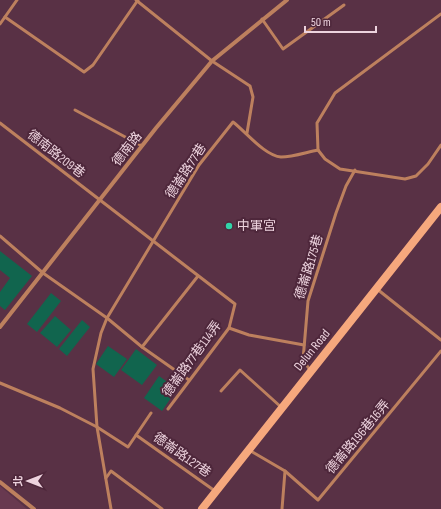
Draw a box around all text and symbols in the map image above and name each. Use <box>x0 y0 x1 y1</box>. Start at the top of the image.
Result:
scale bar <box>305 8 376 34</box>
text: 50 m <box>311 15 331 30</box>
street label: 德南路209巷 <box>24 126 88 182</box>
street label: 德南路 <box>109 129 145 169</box>
street label: 德崙路77巷 <box>162 140 210 202</box>
place label: 中軍宮 <box>237 218 276 234</box>
marker: 中軍宮 <box>224 221 234 231</box>
street label: 德崙路175巷 <box>292 233 326 301</box>
street label: 德崙路77巷114弄 <box>159 318 225 400</box>
street label: Delun Road <box>290 326 334 374</box>
street label: 德崙路196巷16弄 <box>323 397 393 477</box>
street label: 德崙路127巷 <box>150 429 214 481</box>
north arrow <box>8 461 48 501</box>
text: 北 <box>12 476 25 487</box>

